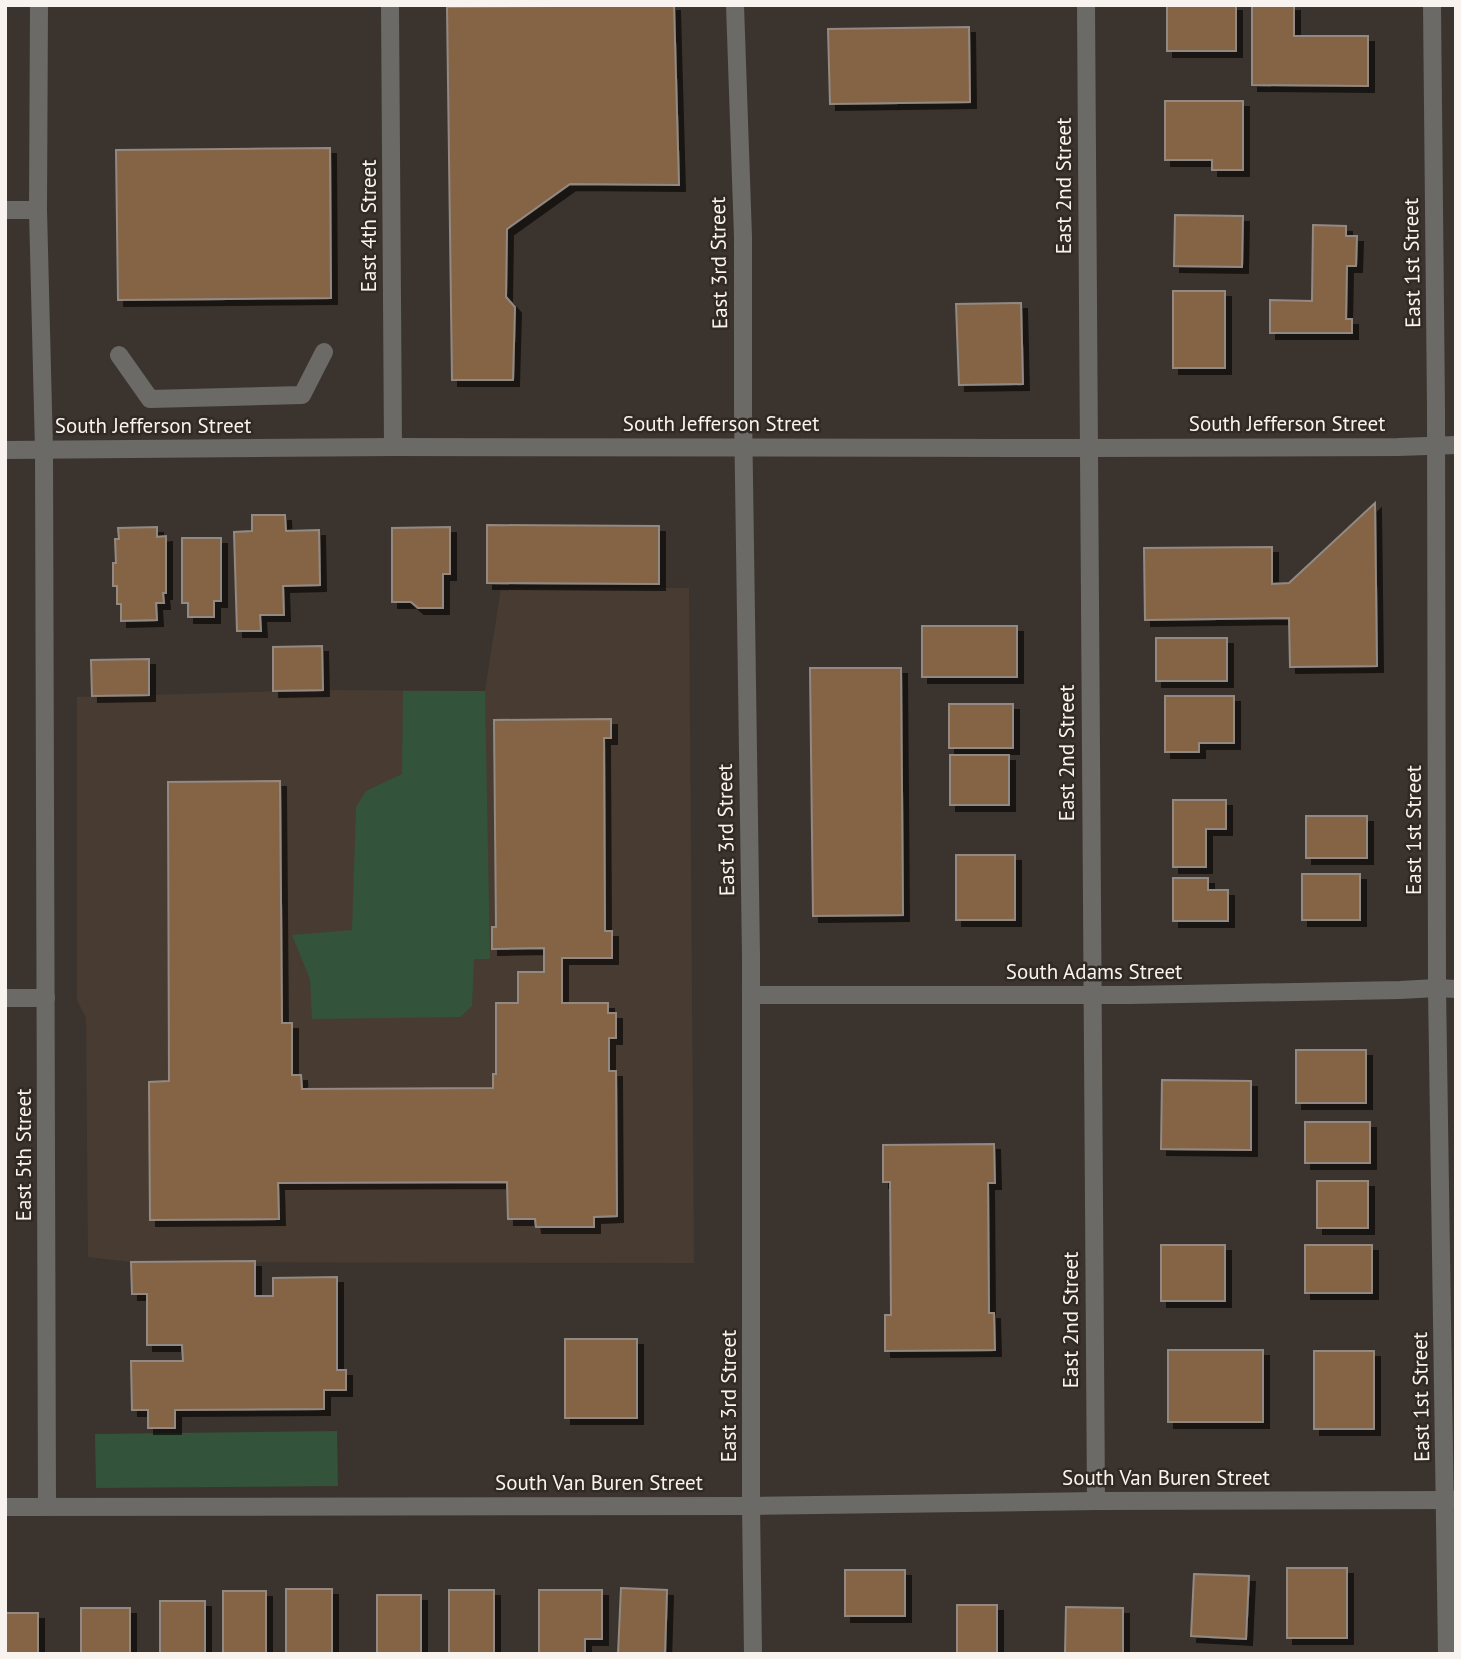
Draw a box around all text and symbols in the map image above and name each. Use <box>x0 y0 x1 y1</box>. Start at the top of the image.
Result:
street label: East 2nd Street <box>1050 118 1077 254</box>
street label: East 4th Street <box>355 160 382 292</box>
street label: East 3rd Street <box>704 197 733 329</box>
street label: East 1st Street <box>1397 198 1426 328</box>
street label: South Jefferson Street <box>623 410 819 437</box>
street label: South Jefferson Street <box>1189 410 1385 437</box>
street label: South Jefferson Street <box>55 412 251 439</box>
street label: East 2nd Street <box>1053 685 1080 821</box>
street label: East 3rd Street <box>711 764 740 896</box>
street label: East 1st Street <box>1400 765 1427 895</box>
street label: South Adams Street <box>1006 958 1182 985</box>
street label: East 5th Street <box>10 1089 37 1221</box>
street label: East 2nd Street <box>1057 1252 1084 1388</box>
street label: East 3rd Street <box>715 1330 742 1462</box>
street label: East 1st Street <box>1406 1332 1435 1462</box>
street label: South Van Buren Street <box>1062 1464 1270 1491</box>
street label: South Van Buren Street <box>495 1469 703 1496</box>

